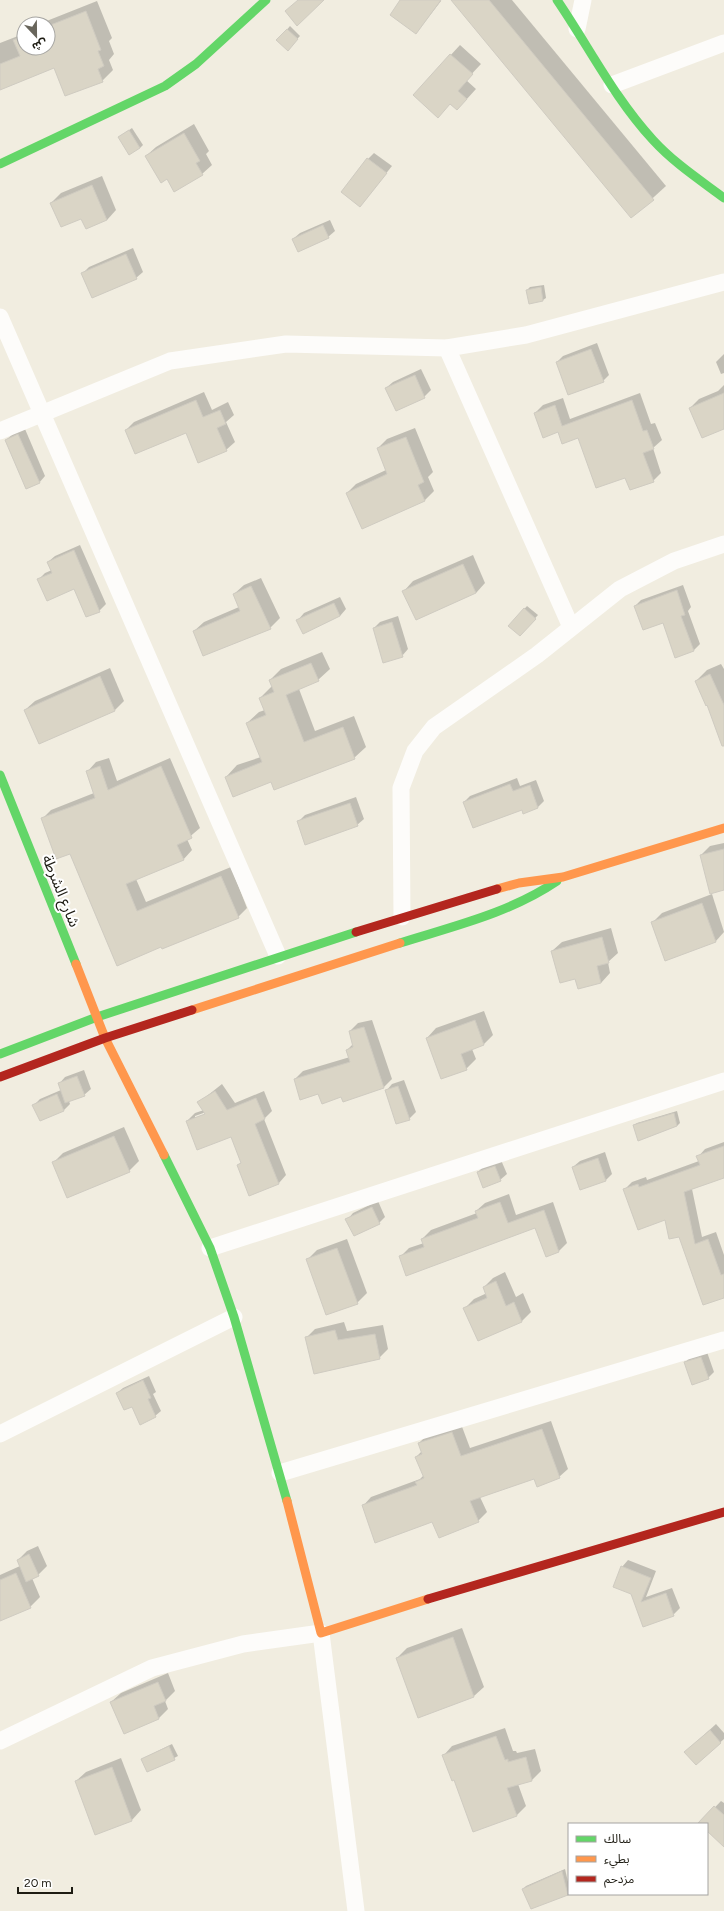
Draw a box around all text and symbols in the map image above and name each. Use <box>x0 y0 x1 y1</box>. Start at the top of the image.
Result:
north arrow <box>16 16 56 56</box>
text: ش <box>30 36 49 54</box>
street label: شارع الشرطة <box>36 852 84 931</box>
legend <box>568 1823 708 1895</box>
text: سالك <box>604 1832 631 1846</box>
text: بطيء <box>604 1852 630 1869</box>
scale bar <box>18 1869 72 1895</box>
text: مزدحم <box>604 1872 634 1888</box>
text: 20 m <box>24 1876 52 1890</box>

